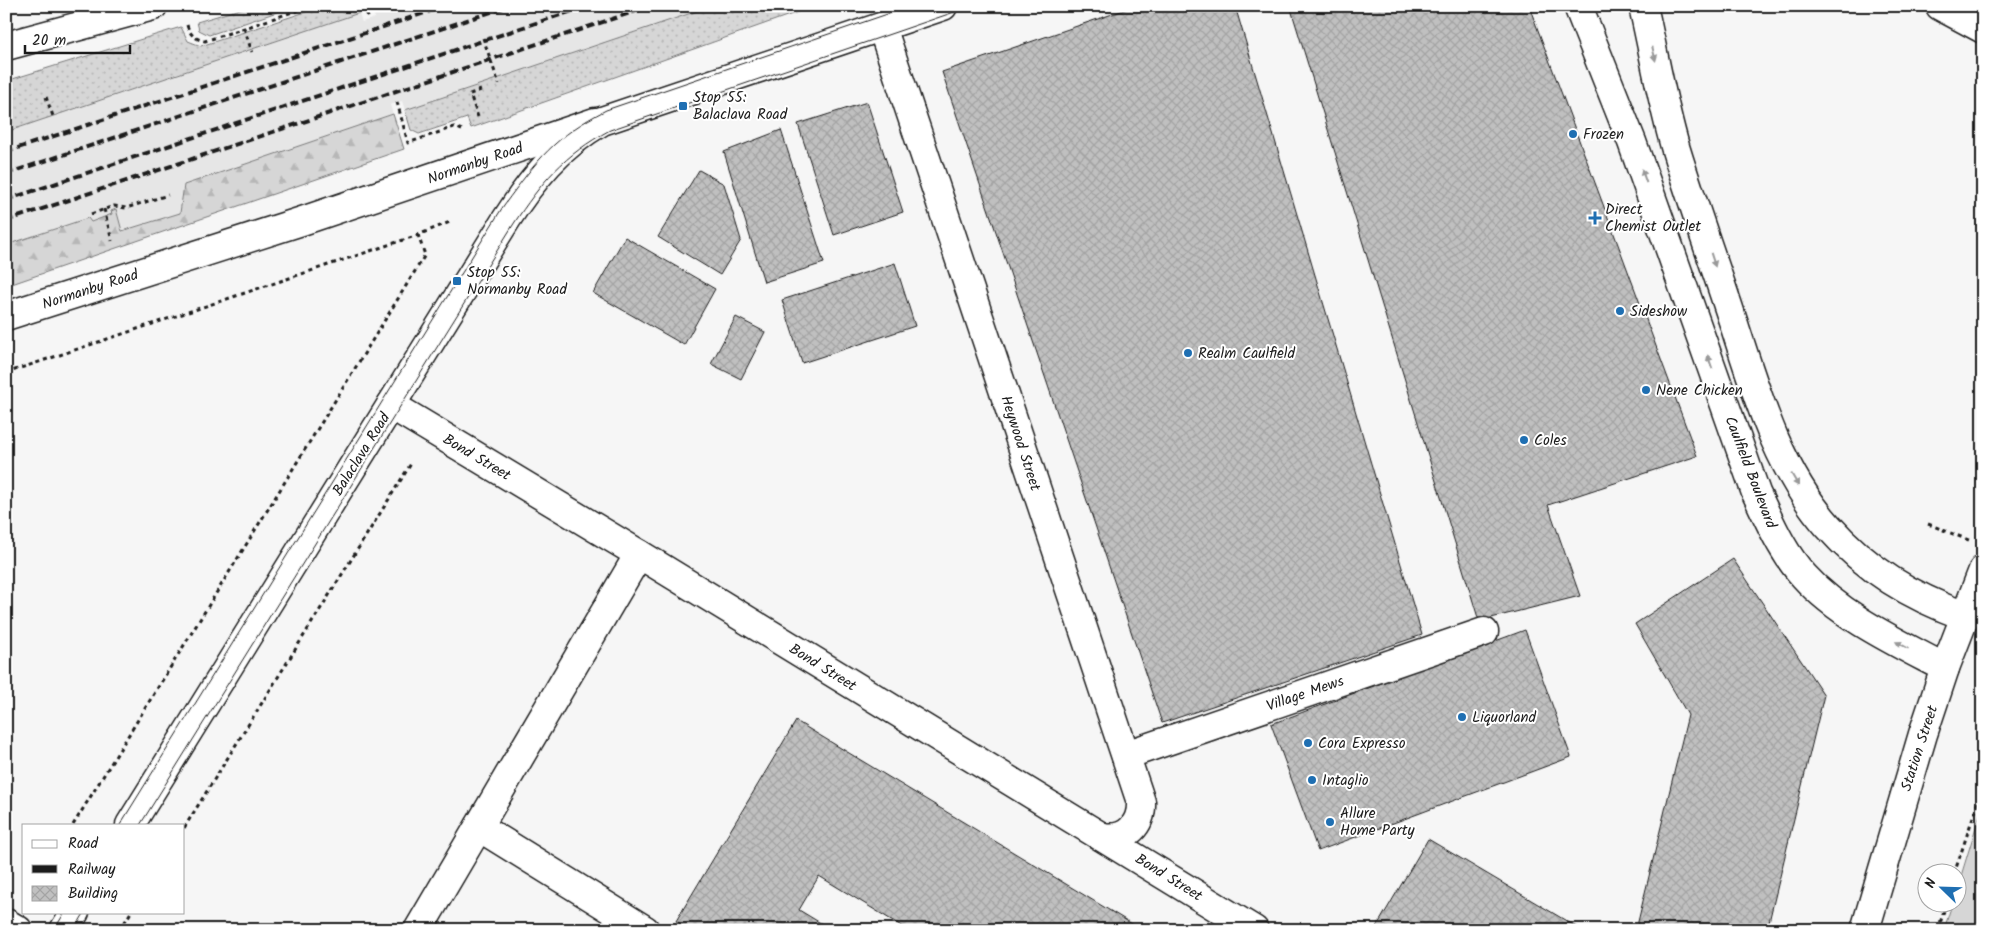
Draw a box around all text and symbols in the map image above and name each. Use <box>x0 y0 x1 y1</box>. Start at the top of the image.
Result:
scale bar <box>25 22 130 54</box>
text: 20 m <box>32 29 66 53</box>
one-way arrow <box>1650 46 1658 61</box>
place label: Stop 55: Balaclava Road <box>693 86 788 127</box>
marker: Stop 55: Balaclava Road <box>677 100 689 112</box>
place label: Frozen <box>1583 123 1624 147</box>
marker: Frozen <box>1567 128 1579 140</box>
street label: Normanby Road <box>424 136 527 192</box>
one-way arrow <box>1640 168 1648 183</box>
place label: Direct Chemist Outlet <box>1605 198 1701 239</box>
marker: Direct Chemist Outlet <box>1589 212 1601 224</box>
one-way arrow <box>1710 253 1717 268</box>
place label: Stop 55: Normanby Road <box>467 261 567 302</box>
street label: Normanby Road <box>39 263 142 317</box>
marker: Stop 55: Normanby Road <box>451 275 463 287</box>
place label: Sideshow <box>1630 300 1688 324</box>
marker: Sideshow <box>1614 305 1626 317</box>
place label: Realm Caulfield <box>1198 342 1295 366</box>
marker: Realm Caulfield <box>1182 347 1194 359</box>
one-way arrow <box>1706 354 1714 369</box>
place label: Nene Chicken <box>1656 379 1743 403</box>
marker: Nene Chicken <box>1640 384 1652 396</box>
street label: Heywood Street <box>993 392 1047 494</box>
street label: Balaclava Road <box>327 408 397 501</box>
street label: Caulfield Boulevard <box>1718 413 1783 532</box>
street label: Bond Street <box>438 428 515 488</box>
place label: Coles <box>1534 429 1567 453</box>
marker: Coles <box>1518 434 1530 446</box>
one-way arrow <box>1791 473 1799 487</box>
street label: Bond Street <box>784 638 861 698</box>
one-way arrow <box>1894 641 1909 649</box>
street label: Village Mews <box>1263 669 1348 718</box>
street label: Station Street <box>1895 702 1945 794</box>
place label: Liquorland <box>1472 706 1537 730</box>
marker: Liquorland <box>1456 711 1468 723</box>
place label: Cora Expresso <box>1318 732 1406 756</box>
marker: Cora Expresso <box>1302 737 1314 749</box>
place label: Intaglio <box>1322 769 1369 793</box>
marker: Intaglio <box>1306 774 1318 786</box>
place label: Allure Home Party <box>1340 802 1416 843</box>
marker: Allure Home Party <box>1324 816 1336 828</box>
legend <box>22 824 185 914</box>
text: Road <box>68 832 99 856</box>
street label: Bond Street <box>1130 848 1207 908</box>
text: Railway <box>68 858 116 882</box>
north arrow <box>1916 864 1966 914</box>
text: N <box>1919 875 1943 892</box>
text: Building <box>68 882 118 906</box>

